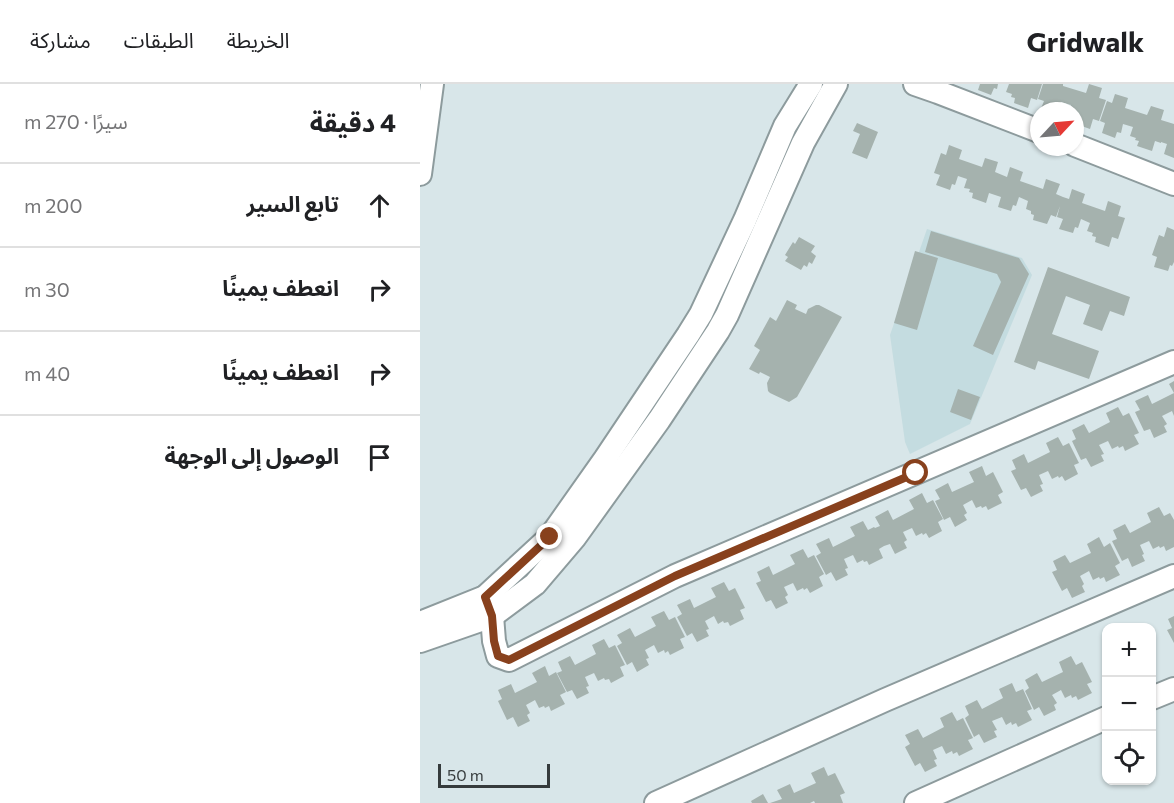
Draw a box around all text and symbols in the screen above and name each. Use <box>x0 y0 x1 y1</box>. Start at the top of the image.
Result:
text: Gridwalk <box>1026 24 1144 58</box>
text: مشاركة <box>30 27 91 52</box>
text: الطبقات <box>124 27 194 52</box>
text: الخريطة <box>227 27 290 52</box>
north arrow <box>1030 102 1084 156</box>
text: 4 دقيقة <box>310 106 396 137</box>
text: سيرًا · 270 m <box>24 109 128 133</box>
icon: ahead <box>363 189 396 222</box>
text: تابع السير <box>247 190 339 217</box>
text: 200 m <box>24 193 82 217</box>
icon: right <box>363 273 396 306</box>
text: انعطف يمينًا <box>222 274 339 301</box>
text: 30 m <box>24 277 70 301</box>
icon: right <box>363 357 396 390</box>
text: انعطف يمينًا <box>222 358 339 385</box>
text: 40 m <box>24 361 70 385</box>
icon: arrive <box>363 441 396 474</box>
text: الوصول إلى الوجهة <box>164 442 339 469</box>
route start <box>902 459 928 485</box>
route end <box>536 523 562 549</box>
map controls <box>1102 623 1156 785</box>
button: + <box>1102 623 1156 677</box>
button: − <box>1102 677 1156 731</box>
button: locate <box>1102 731 1156 785</box>
scale bar <box>438 761 550 788</box>
text: 50 m <box>447 765 484 784</box>

